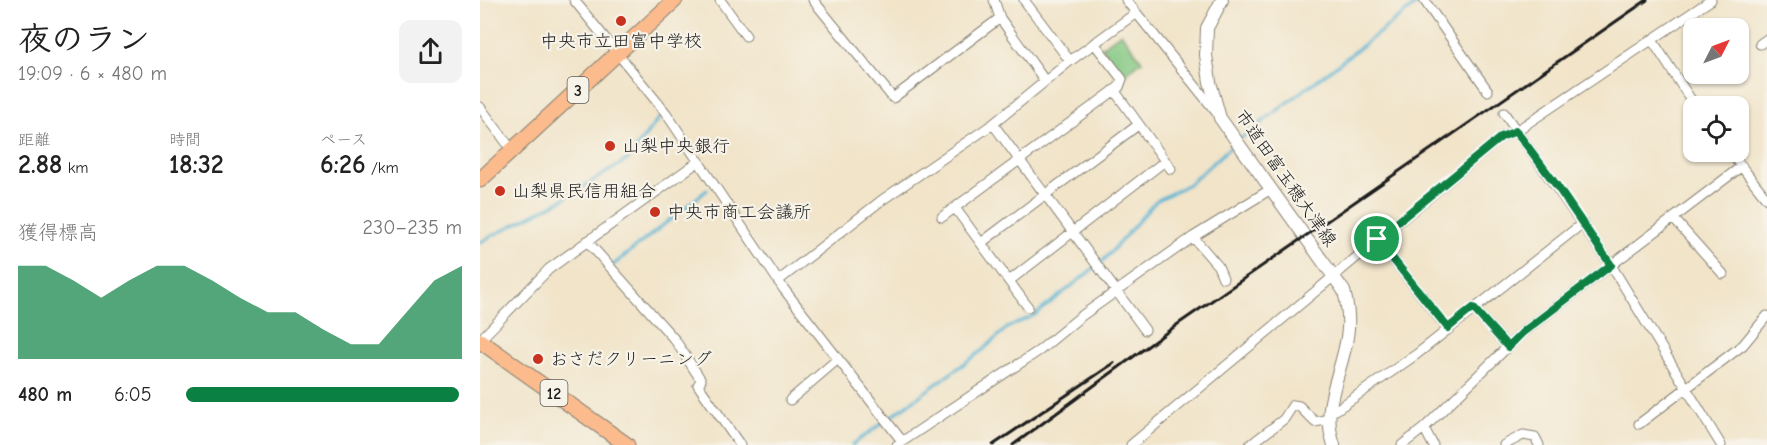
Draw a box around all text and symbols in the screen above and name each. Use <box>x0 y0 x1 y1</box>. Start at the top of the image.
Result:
marker: 中央市立田富中学校 <box>614 14 628 28</box>
north arrow <box>1683 18 1749 84</box>
map controls <box>1683 18 1749 162</box>
text: 夜のラン <box>18 20 150 58</box>
button: share <box>399 20 462 83</box>
place label: 中央市立田富中学校 <box>540 31 702 52</box>
text: 19:09 · 6 × 480 m <box>18 62 167 85</box>
road number: 3 <box>568 77 588 103</box>
button: locate <box>1683 96 1749 162</box>
street label: 市道田富玉穂大津線 <box>1231 106 1341 251</box>
text: 距離 <box>18 131 50 149</box>
text: 時間 <box>169 131 201 149</box>
text: ペース <box>320 131 367 149</box>
place label: 山梨中央銀行 <box>622 136 730 157</box>
marker: 山梨中央銀行 <box>603 139 617 153</box>
text: 2.88 <box>18 150 62 180</box>
text: 18:32 <box>169 150 224 180</box>
text: 6:26 <box>320 150 366 180</box>
text: km <box>62 159 89 177</box>
text: /km <box>366 159 399 177</box>
place label: 山梨県民信用組合 <box>512 181 656 202</box>
marker: 山梨県民信用組合 <box>493 184 507 198</box>
place label: 中央市商工会議所 <box>667 202 811 223</box>
marker: 中央市商工会議所 <box>648 205 662 219</box>
pin <box>1351 213 1402 264</box>
text: 230–235 m <box>363 216 462 239</box>
text: 獲得標高 <box>18 221 98 244</box>
icon: arrive <box>1360 222 1393 255</box>
place label: おさだクリーニング <box>550 349 712 370</box>
marker: おさだクリーニング <box>531 352 545 366</box>
road number: 12 <box>540 380 568 406</box>
text: 480 m <box>18 383 72 406</box>
text: 6:05 <box>114 383 151 406</box>

